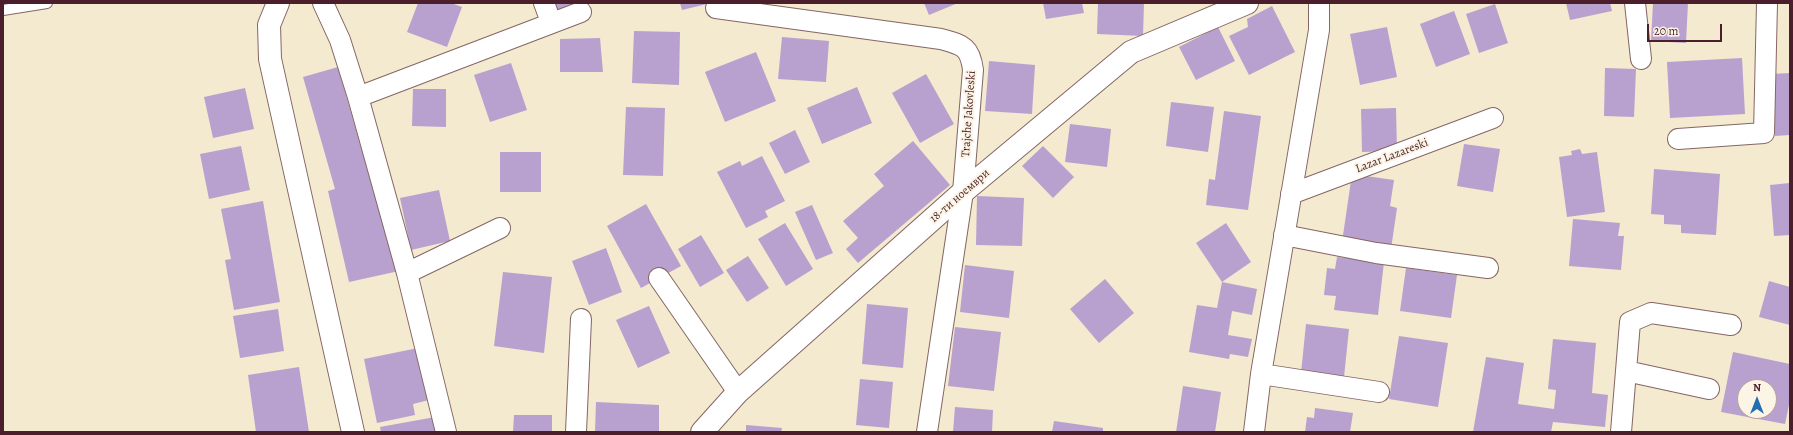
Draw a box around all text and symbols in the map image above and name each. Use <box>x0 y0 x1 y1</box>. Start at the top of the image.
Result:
scale bar <box>1649 16 1724 42</box>
text: 20 m <box>1654 23 1678 39</box>
street label: Trajche Jakovleski <box>959 70 979 158</box>
street label: Lazar Lazareski <box>1354 136 1430 176</box>
street label: 18-ти ноември <box>927 166 993 226</box>
north arrow <box>1737 379 1777 419</box>
text: N <box>1753 380 1761 395</box>

